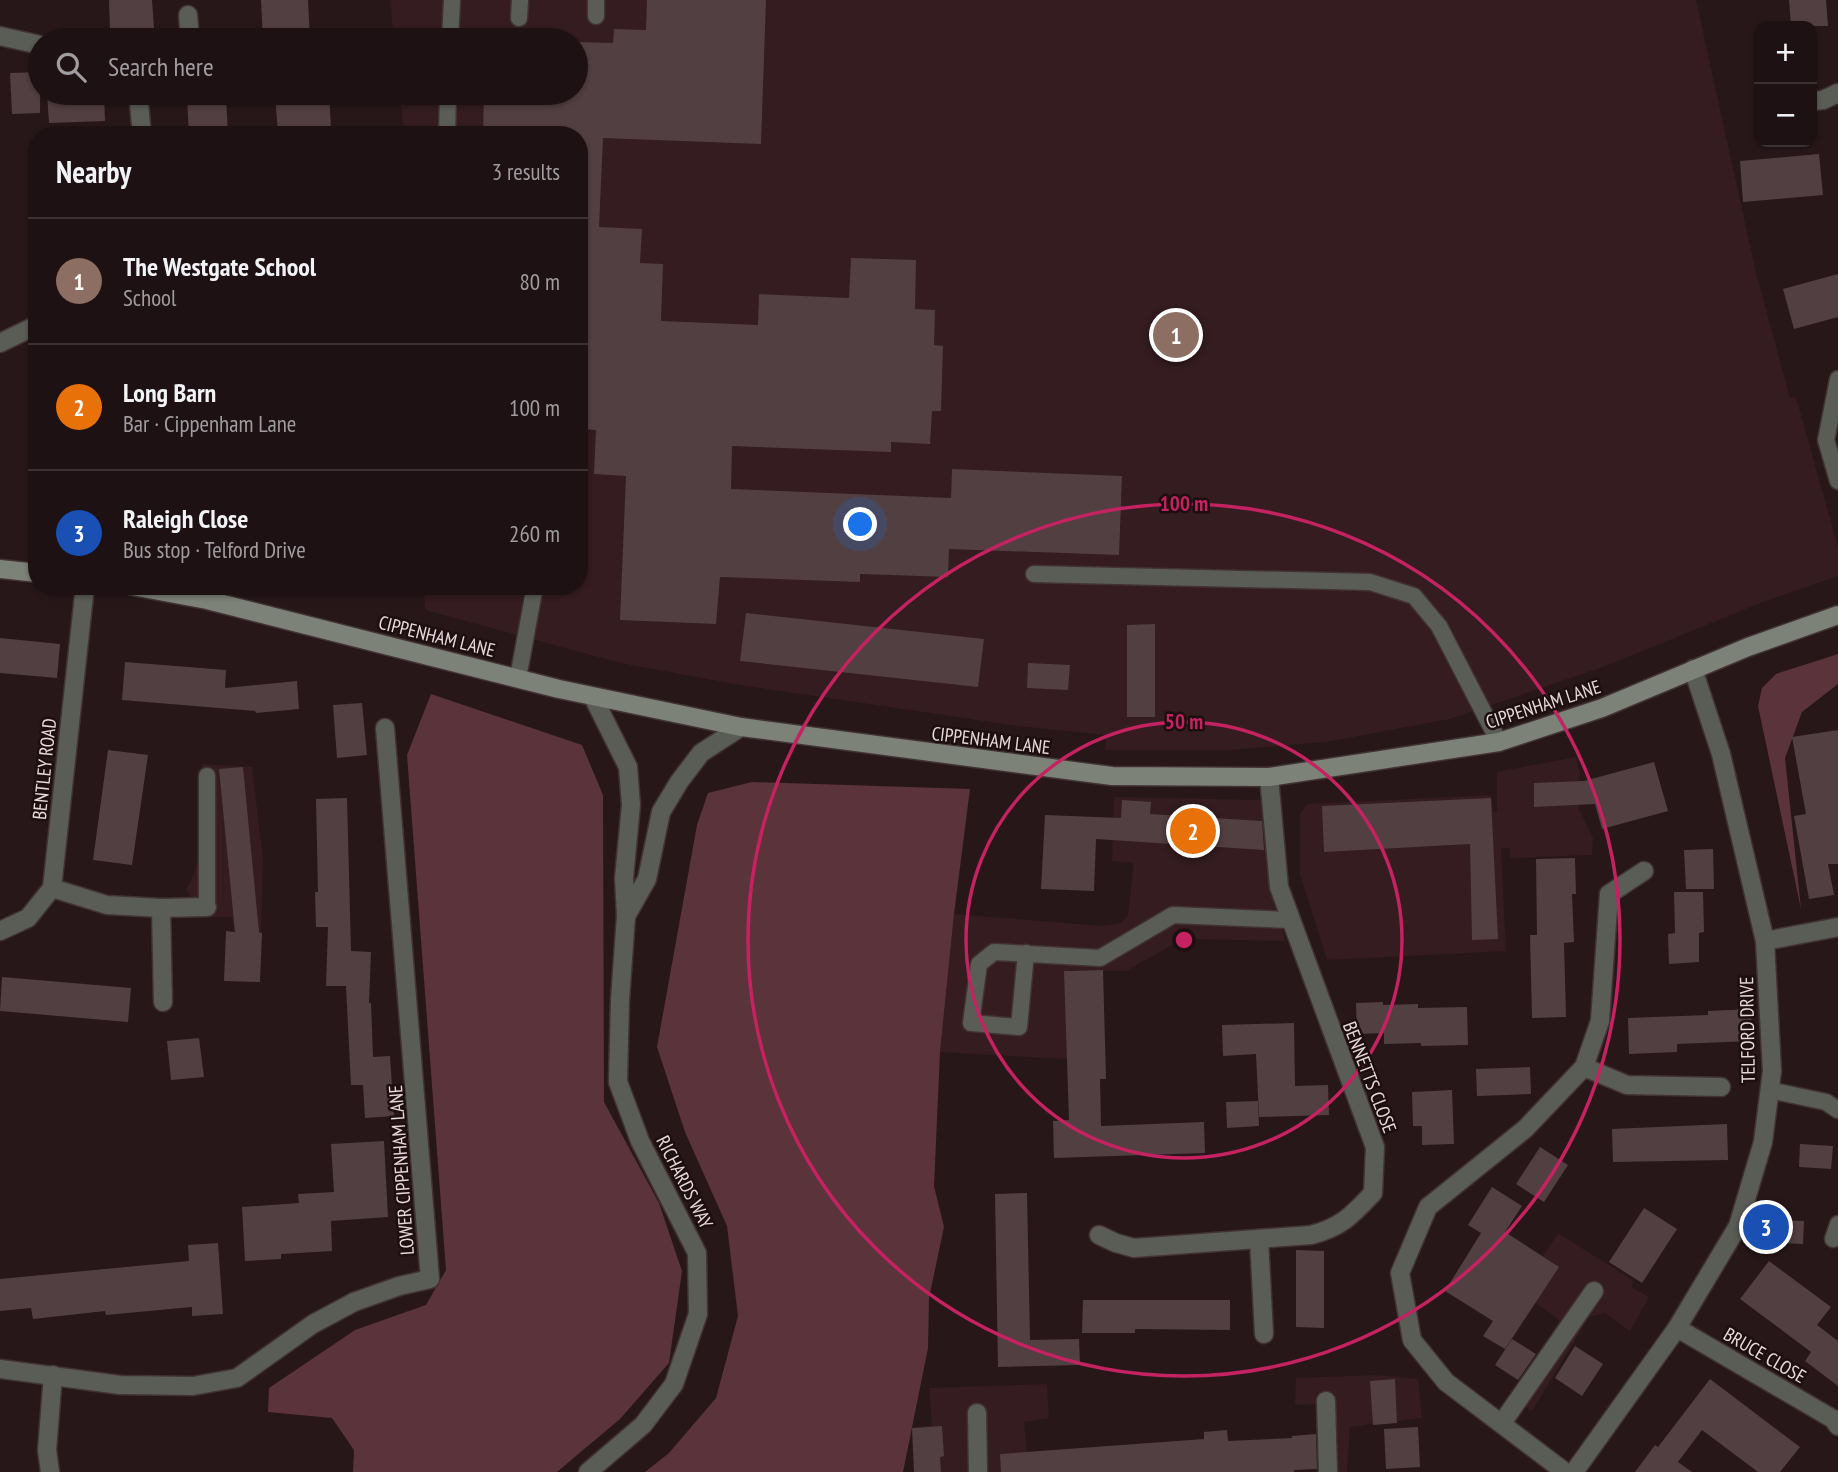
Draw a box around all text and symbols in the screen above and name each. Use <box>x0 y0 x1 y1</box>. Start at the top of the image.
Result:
map controls <box>1754 21 1817 147</box>
button: + <box>1754 21 1817 84</box>
search box <box>28 28 588 105</box>
icon: search <box>52 48 90 86</box>
text: Search here <box>108 50 214 83</box>
button: − <box>1754 84 1817 147</box>
text: Nearby <box>56 152 131 191</box>
text: 3 results <box>492 157 560 186</box>
text: The Westgate School <box>123 250 316 283</box>
text: 1 <box>74 267 85 296</box>
text: 80 m <box>519 267 560 296</box>
text: School <box>123 283 176 312</box>
pin: 1 <box>1153 309 1199 361</box>
text: Long Barn <box>123 376 216 409</box>
text: 2 <box>74 393 85 422</box>
text: 100 m <box>509 393 560 422</box>
text: Bar · Cippenham Lane <box>123 409 296 438</box>
text: 100 m <box>1160 490 1208 517</box>
text: Raleigh Close <box>123 502 248 535</box>
your location <box>843 507 877 541</box>
text: 3 <box>74 519 85 548</box>
text: 260 m <box>509 519 560 548</box>
text: Bus stop · Telford Drive <box>123 535 306 564</box>
street label: CIPPENHAM LANE <box>376 610 498 662</box>
street label: CIPPENHAM LANE <box>1483 674 1603 734</box>
text: 50 m <box>1165 708 1203 735</box>
street label: BENTLEY ROAD <box>27 717 61 821</box>
street label: CIPPENHAM LANE <box>930 721 1052 759</box>
pin: 2 <box>1170 805 1216 857</box>
centre of rings <box>1172 928 1196 952</box>
street label: TELFORD DRIVE <box>1734 977 1760 1083</box>
street label: BENNETTS CLOSE <box>1338 1018 1402 1136</box>
street label: LOWER CIPPENHAM LANE <box>383 1084 419 1256</box>
street label: RICHARDS WAY <box>651 1131 719 1233</box>
pin: 3 <box>1743 1201 1789 1253</box>
street label: BRUCE CLOSE <box>1720 1322 1810 1388</box>

